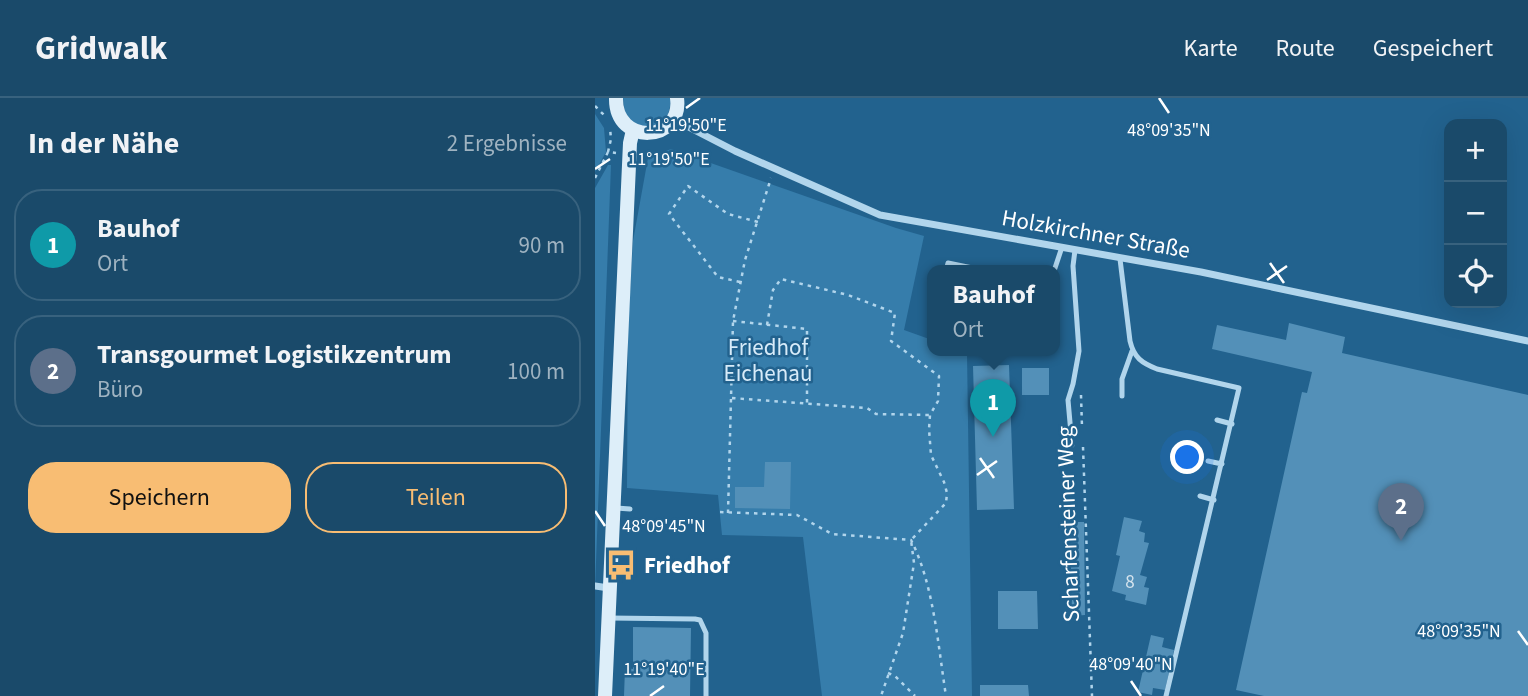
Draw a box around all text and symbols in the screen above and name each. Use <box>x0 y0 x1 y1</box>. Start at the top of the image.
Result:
text: Gridwalk <box>35 25 167 72</box>
text: Karte <box>1184 31 1238 66</box>
text: Route <box>1276 31 1335 66</box>
text: Gespeichert <box>1373 31 1493 66</box>
text: 11°19'50"E <box>645 113 727 138</box>
text: 48°09'35"N <box>1127 118 1211 143</box>
map controls <box>1444 119 1507 308</box>
button: + <box>1444 119 1507 182</box>
text: In der Nähe <box>28 122 179 165</box>
text: 2 Ergebnisse <box>447 127 567 160</box>
text: 11°19'50"E <box>628 147 710 172</box>
button: − <box>1444 182 1507 245</box>
street label: Holzkirchner Straße <box>999 201 1193 267</box>
text: Bauhof <box>97 210 179 247</box>
text: 1 <box>47 229 59 262</box>
text: 90 m <box>518 229 565 262</box>
button: locate <box>1444 245 1507 308</box>
text: Ort <box>97 247 128 280</box>
popup <box>927 265 1060 356</box>
text: Bauhof <box>952 276 1035 313</box>
text: Ort <box>952 313 983 346</box>
park label: Friedhof Eichenau <box>724 331 812 390</box>
text: Transgourmet Logistikzentrum <box>97 336 452 373</box>
text: 2 <box>47 355 59 388</box>
text: 100 m <box>507 355 565 388</box>
text: Büro <box>97 373 143 406</box>
pin: 1 <box>970 379 1016 437</box>
street label: Scharfensteiner Weg <box>1048 425 1088 623</box>
your location <box>1170 440 1204 474</box>
button: Speichern <box>28 462 291 533</box>
button: Teilen <box>305 462 567 533</box>
pin: 2 <box>1378 483 1424 541</box>
text: 48°09'45"N <box>622 514 706 539</box>
bus stop icon: Friedhof <box>604 548 638 582</box>
place label: Friedhof <box>644 549 731 582</box>
house number: 8 <box>1125 569 1135 596</box>
text: 48°09'35"N <box>1417 619 1501 644</box>
text: 48°09'40"N <box>1089 652 1173 677</box>
text: 11°19'40"E <box>623 657 705 682</box>

